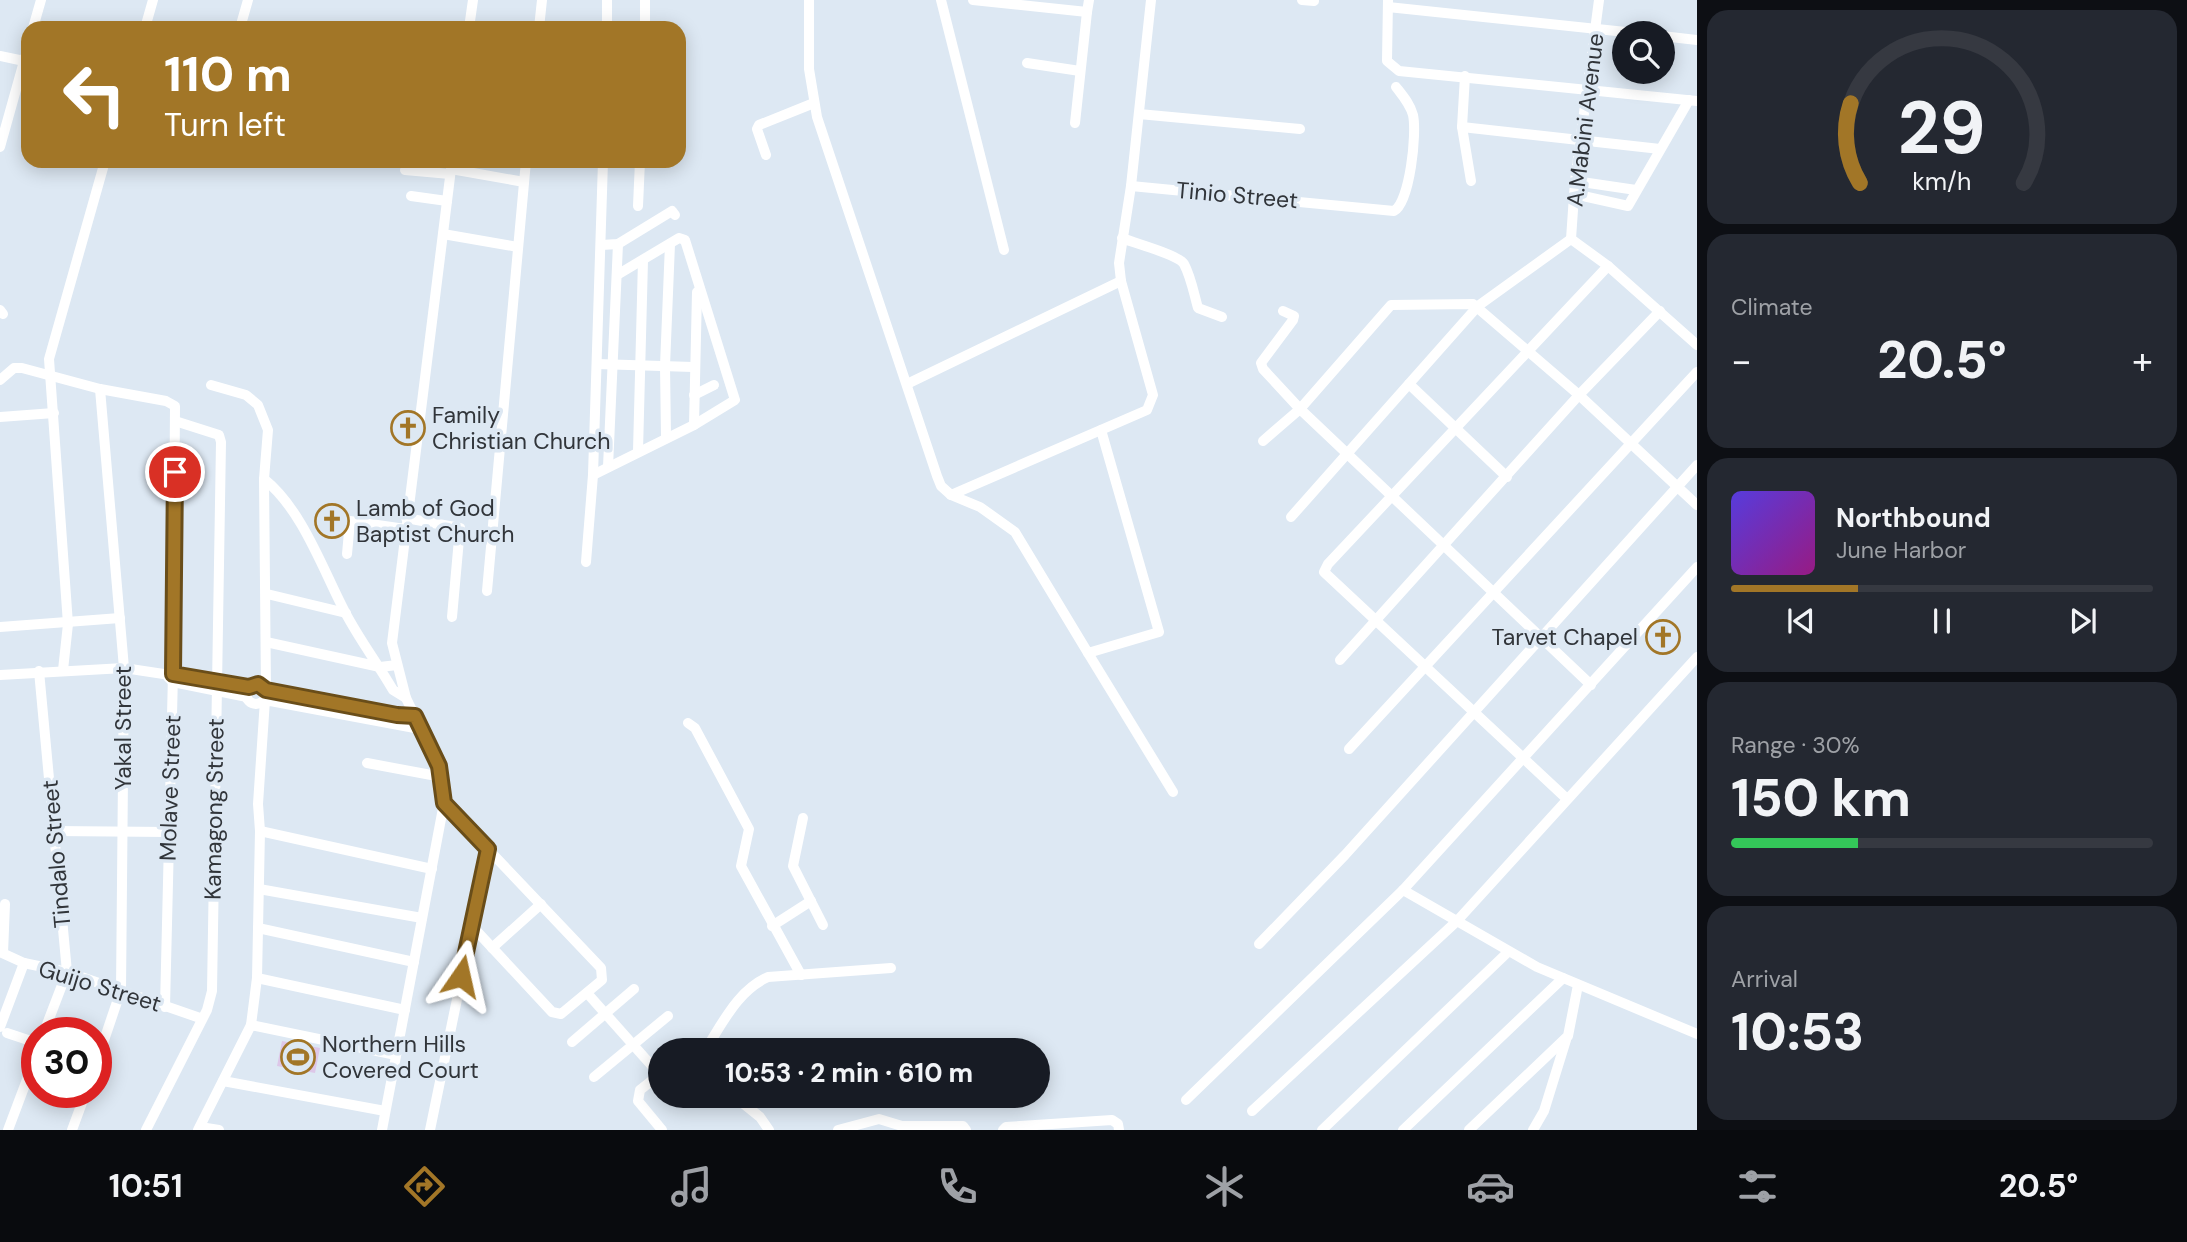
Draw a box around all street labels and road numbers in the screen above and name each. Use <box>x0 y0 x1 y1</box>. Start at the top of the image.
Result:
street label: A.Mabini Avenue <box>1559 32 1611 208</box>
street label: Tinio Street <box>1175 175 1299 215</box>
street label: Yakal Street <box>108 666 138 790</box>
street label: Molave Street <box>152 714 188 862</box>
street label: Kamagong Street <box>197 718 231 900</box>
street label: Tindalo Street <box>35 779 77 929</box>
street label: Guijo Street <box>35 953 165 1019</box>

